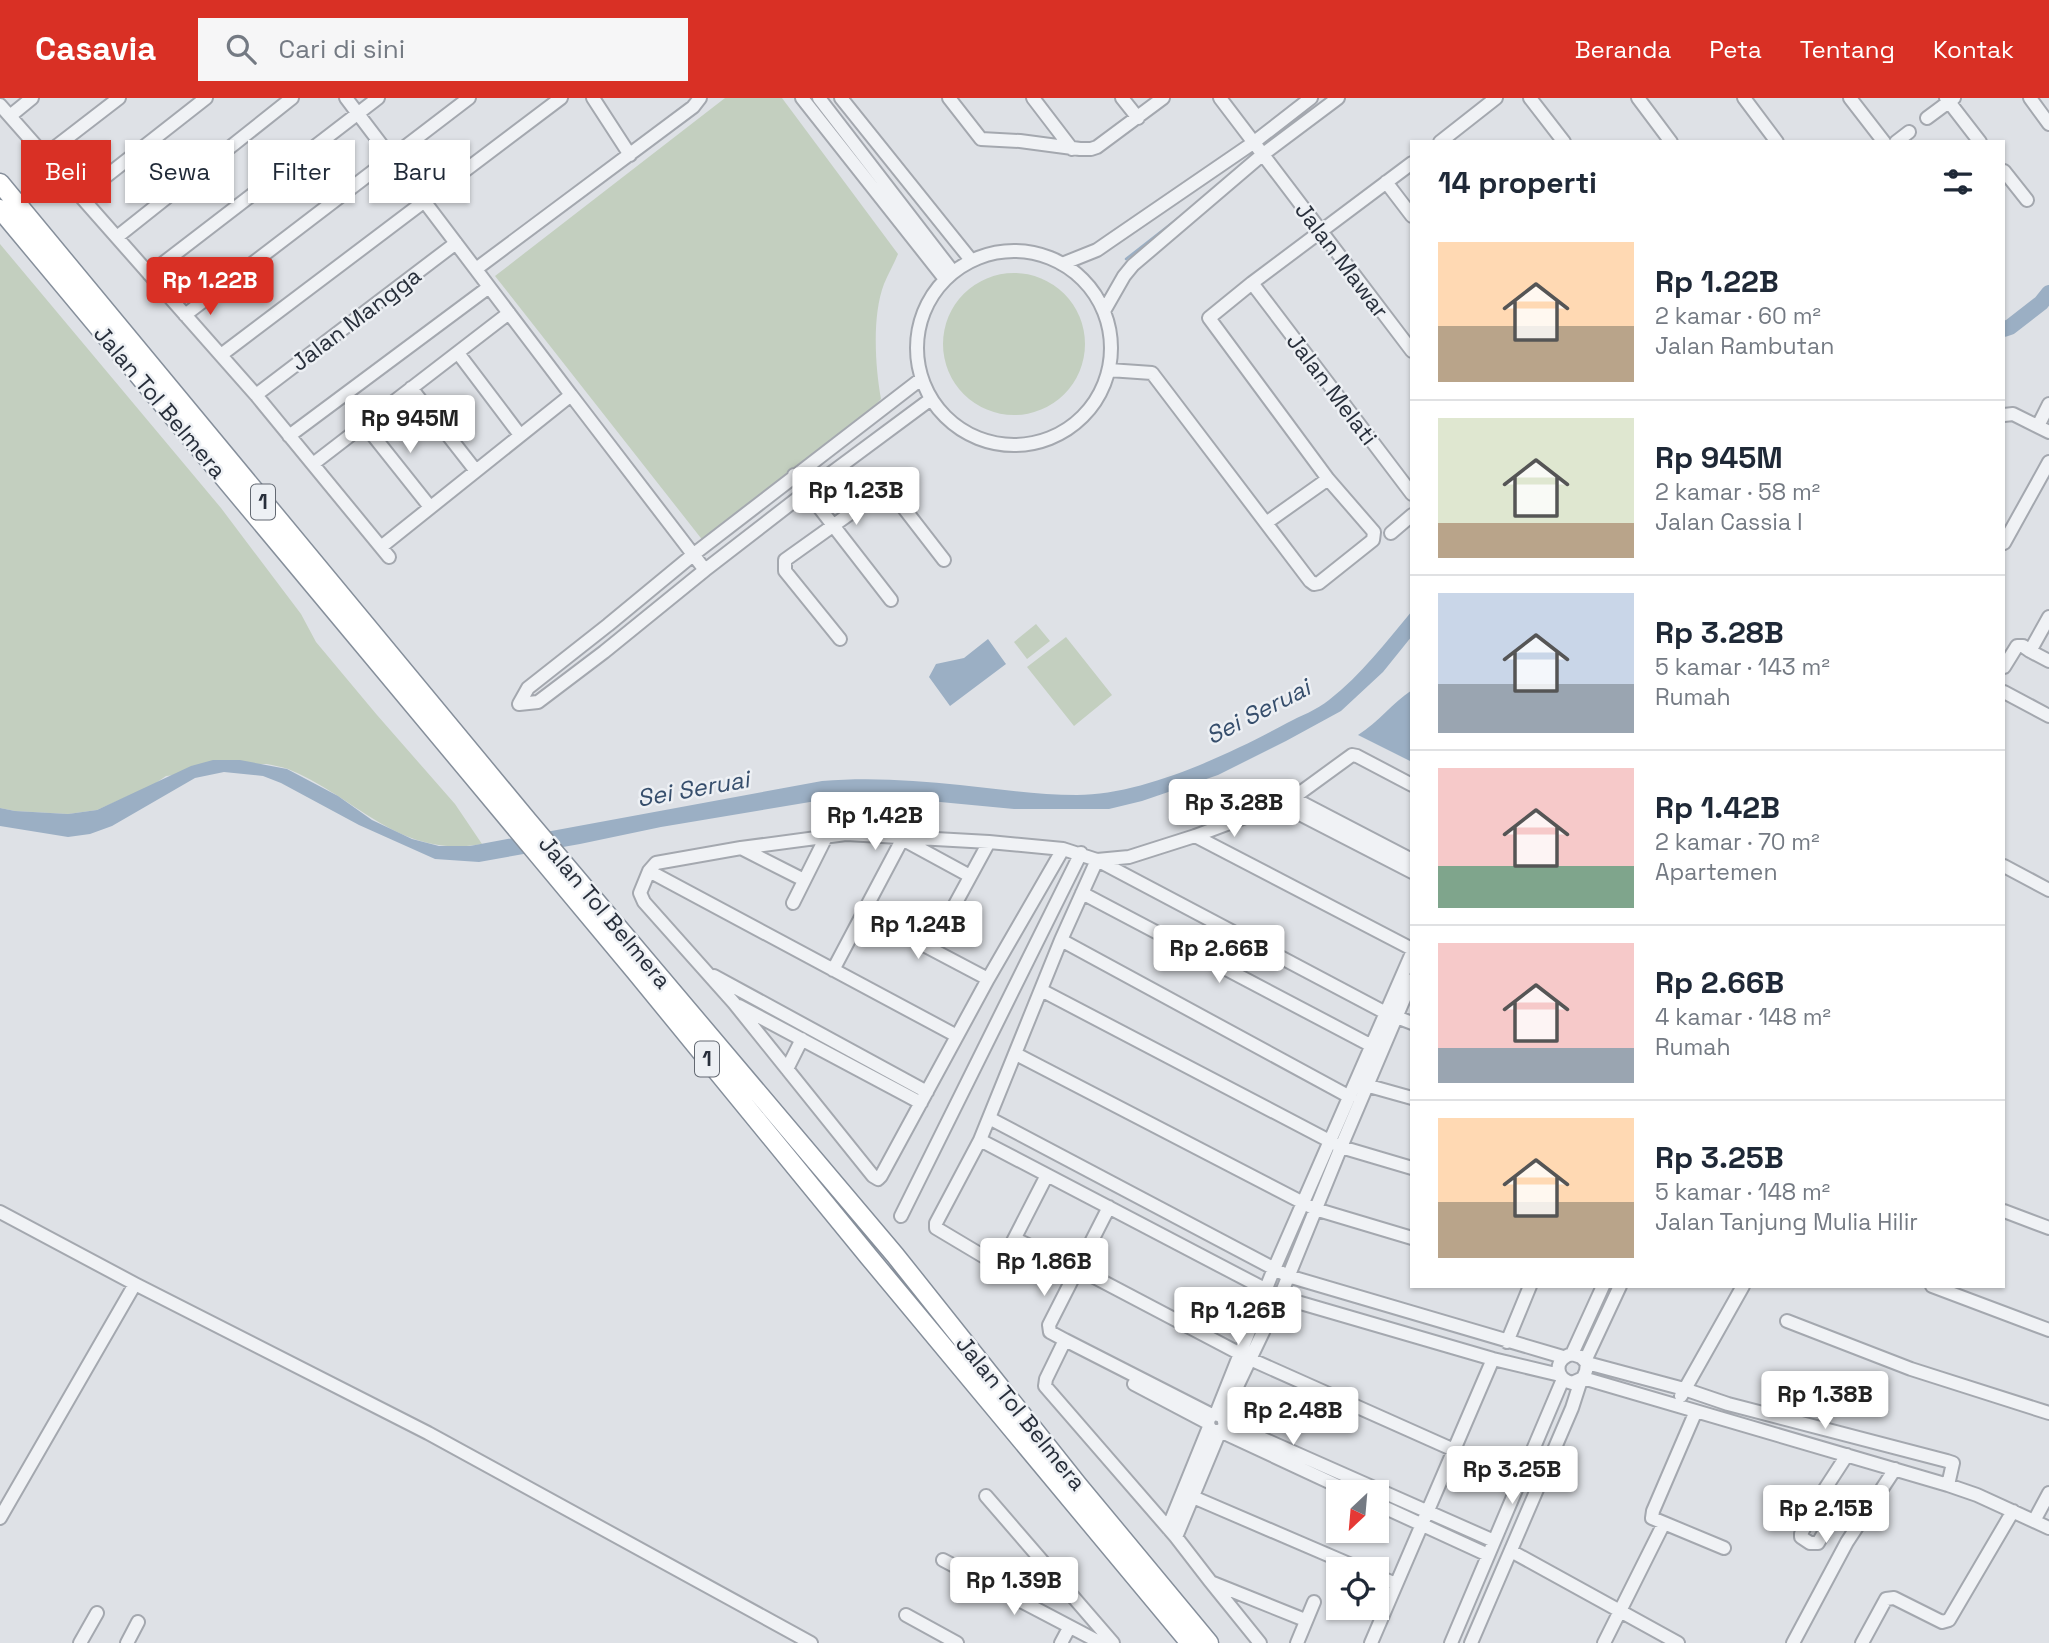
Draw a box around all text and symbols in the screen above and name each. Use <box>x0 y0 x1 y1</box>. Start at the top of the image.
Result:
search box <box>198 18 688 81</box>
text: Casavia <box>35 28 156 70</box>
icon: search <box>222 30 260 68</box>
text: Cari di sini <box>278 32 405 66</box>
text: Beranda <box>1575 34 1671 65</box>
text: Peta <box>1709 34 1762 65</box>
text: Tentang <box>1800 34 1895 65</box>
text: Kontak <box>1933 34 2014 65</box>
chip: Beli <box>21 140 111 203</box>
chip: Sewa <box>125 140 234 203</box>
chip: Filter <box>248 140 355 203</box>
chip: Baru <box>369 140 470 203</box>
text: 14 properti <box>1438 163 1597 202</box>
icon: filters <box>1939 163 1977 201</box>
street label: Jalan Mawar <box>1288 196 1396 324</box>
pin: Rp 1.22B <box>138 258 282 317</box>
street label: Jalan Mangga <box>285 260 427 378</box>
text: Rp 1.22B <box>1655 262 1779 301</box>
text: Rp 1.22B <box>163 265 257 295</box>
icon: home <box>1494 270 1578 354</box>
text: 2 kamar · 60 m² <box>1655 301 1821 331</box>
street label: Jalan Tol Belmera <box>87 319 233 485</box>
street label: Jalan Melati <box>1280 327 1384 451</box>
text: Jalan Rambutan <box>1655 331 1834 361</box>
pin: Rp 945M <box>345 396 475 455</box>
text: Rp 945M <box>361 403 459 433</box>
text: Rp 945M <box>1655 438 1783 477</box>
icon: home <box>1494 446 1578 530</box>
pin: Rp 1.23B <box>784 468 928 527</box>
text: Rp 1.23B <box>808 475 904 505</box>
text: 2 kamar · 58 m² <box>1655 477 1820 507</box>
road number: 1 <box>251 484 275 520</box>
text: Jalan Cassia I <box>1655 507 1803 537</box>
text: Rp 3.28B <box>1655 613 1784 652</box>
icon: home <box>1494 621 1578 705</box>
text: 5 kamar · 143 m² <box>1655 652 1830 682</box>
water label: Sei Seruai <box>1200 671 1318 751</box>
text: Rumah <box>1655 682 1731 712</box>
water label: Sei Seruai <box>634 763 754 814</box>
pin: Rp 3.28B <box>1162 780 1306 839</box>
text: Rp 3.28B <box>1185 787 1283 817</box>
text: Rp 1.42B <box>1655 788 1780 827</box>
pin: Rp 1.42B <box>803 792 947 852</box>
icon: home <box>1494 796 1578 880</box>
text: Rp 1.42B <box>827 800 923 830</box>
text: 2 kamar · 70 m² <box>1655 827 1820 857</box>
street label: Jalan Tol Belmera <box>532 829 678 995</box>
text: Apartemen <box>1655 857 1777 887</box>
pin: Rp 1.24B <box>846 902 990 961</box>
text: Rp 1.24B <box>870 909 966 939</box>
pin: Rp 2.66B <box>1147 926 1291 985</box>
text: Rp 2.66B <box>1169 933 1269 963</box>
text: Rp 2.66B <box>1655 963 1784 1002</box>
icon: home <box>1494 971 1578 1055</box>
text: 4 kamar · 148 m² <box>1655 1002 1831 1032</box>
text: Rumah <box>1655 1032 1731 1062</box>
road number: 1 <box>695 1042 719 1076</box>
text: Rp 3.25B <box>1655 1138 1784 1177</box>
icon: home <box>1494 1146 1578 1230</box>
text: 5 kamar · 148 m² <box>1655 1177 1830 1207</box>
text: Jalan Tanjung Mulia Hilir <box>1655 1207 1918 1237</box>
pin: Rp 1.86B <box>972 1238 1116 1298</box>
text: Rp 1.86B <box>996 1246 1092 1276</box>
pin: Rp 1.26B <box>1166 1288 1310 1347</box>
text: Rp 1.26B <box>1190 1295 1286 1325</box>
street label: Jalan Tol Belmera <box>949 1329 1093 1497</box>
pin: Rp 1.38B <box>1753 1372 1897 1431</box>
text: Rp 1.38B <box>1777 1379 1873 1409</box>
pin: Rp 2.48B <box>1221 1388 1365 1447</box>
text: Rp 2.48B <box>1243 1395 1343 1425</box>
pin: Rp 3.25B <box>1440 1446 1584 1506</box>
text: Rp 3.25B <box>1463 1454 1561 1484</box>
north arrow <box>1326 1480 1390 1544</box>
map controls <box>1326 1480 1389 1620</box>
pin: Rp 2.15B <box>1754 1486 1898 1545</box>
text: Rp 2.15B <box>1779 1493 1873 1523</box>
button: locate <box>1326 1557 1389 1620</box>
pin: Rp 1.39B <box>942 1558 1086 1617</box>
text: Rp 1.39B <box>966 1565 1062 1595</box>

